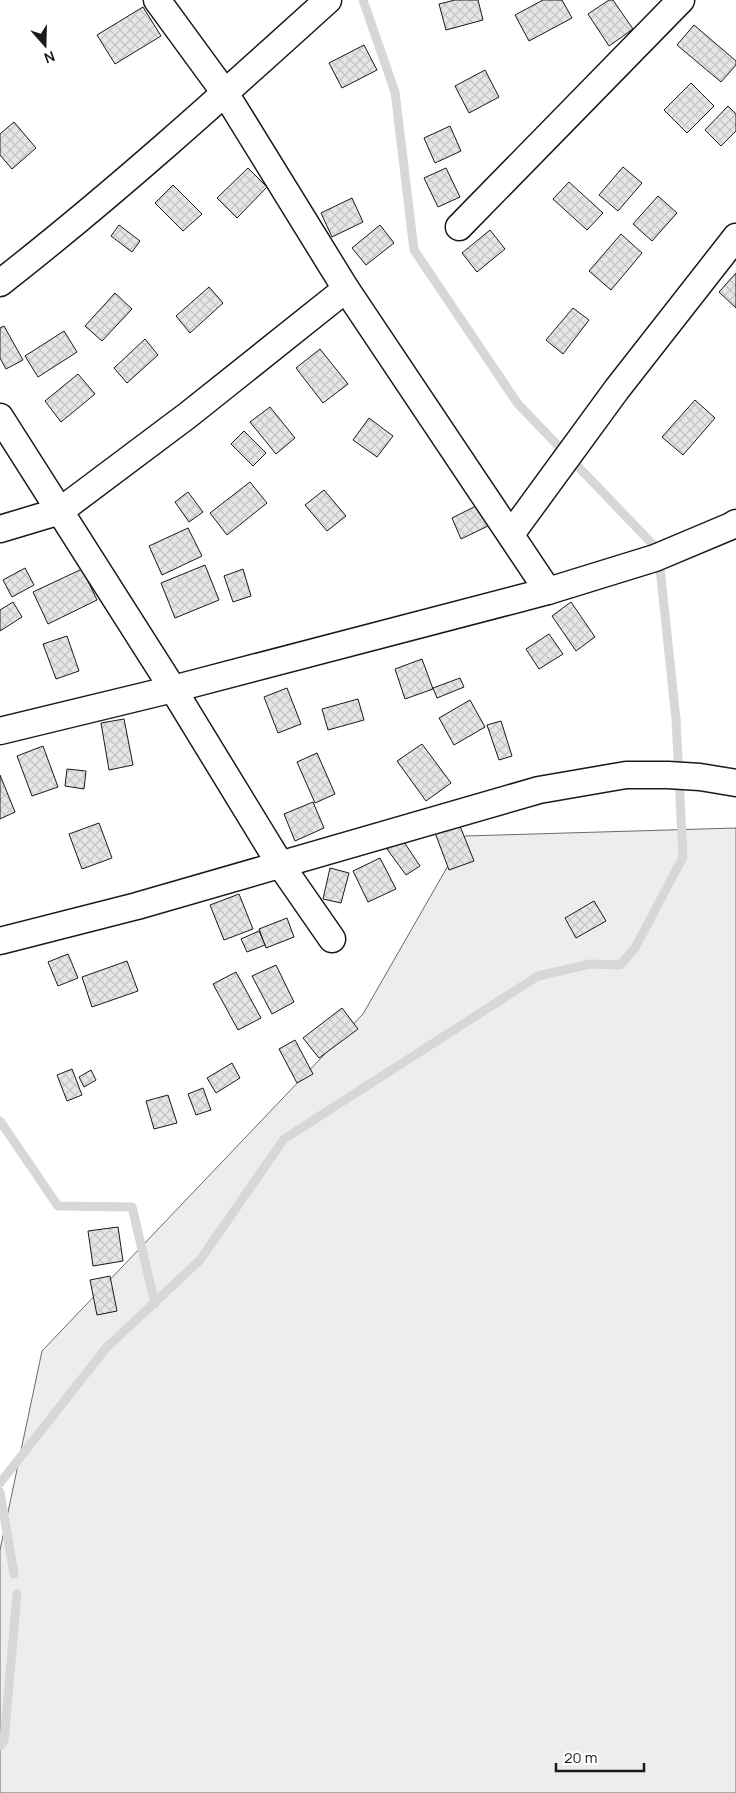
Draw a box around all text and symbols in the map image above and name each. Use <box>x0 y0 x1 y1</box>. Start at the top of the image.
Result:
north arrow <box>20 20 70 70</box>
text: N <box>42 47 58 68</box>
scale bar <box>556 1740 644 1772</box>
text: 20 m <box>564 1747 597 1768</box>

